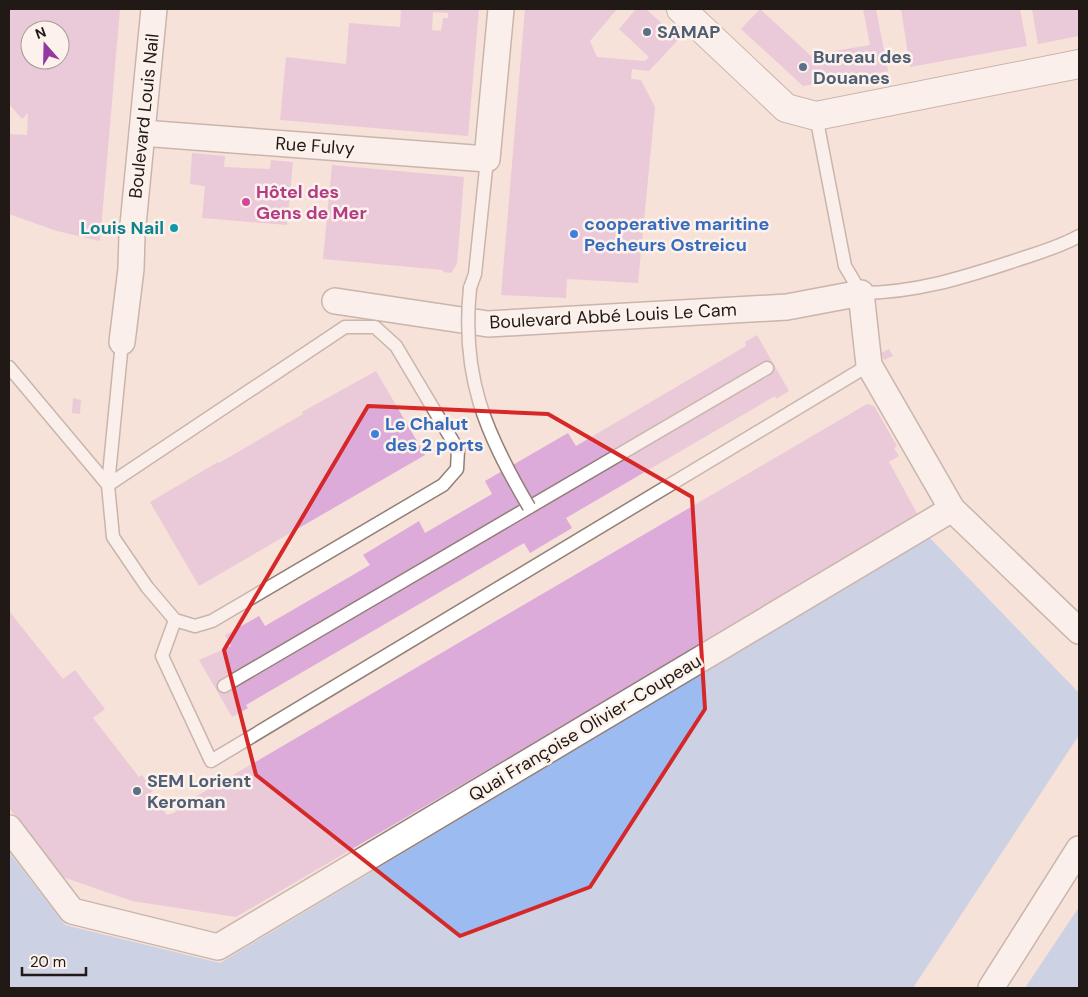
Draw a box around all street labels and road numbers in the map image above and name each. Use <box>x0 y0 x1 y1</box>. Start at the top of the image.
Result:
street label: Boulevard Louis Nail <box>123 32 165 200</box>
street label: Rue Fulvy <box>275 131 355 161</box>
street label: Boulevard Abbé Louis Le Cam <box>489 298 737 334</box>
street label: Quai Françoise Olivier-Coupeau <box>464 649 706 807</box>

